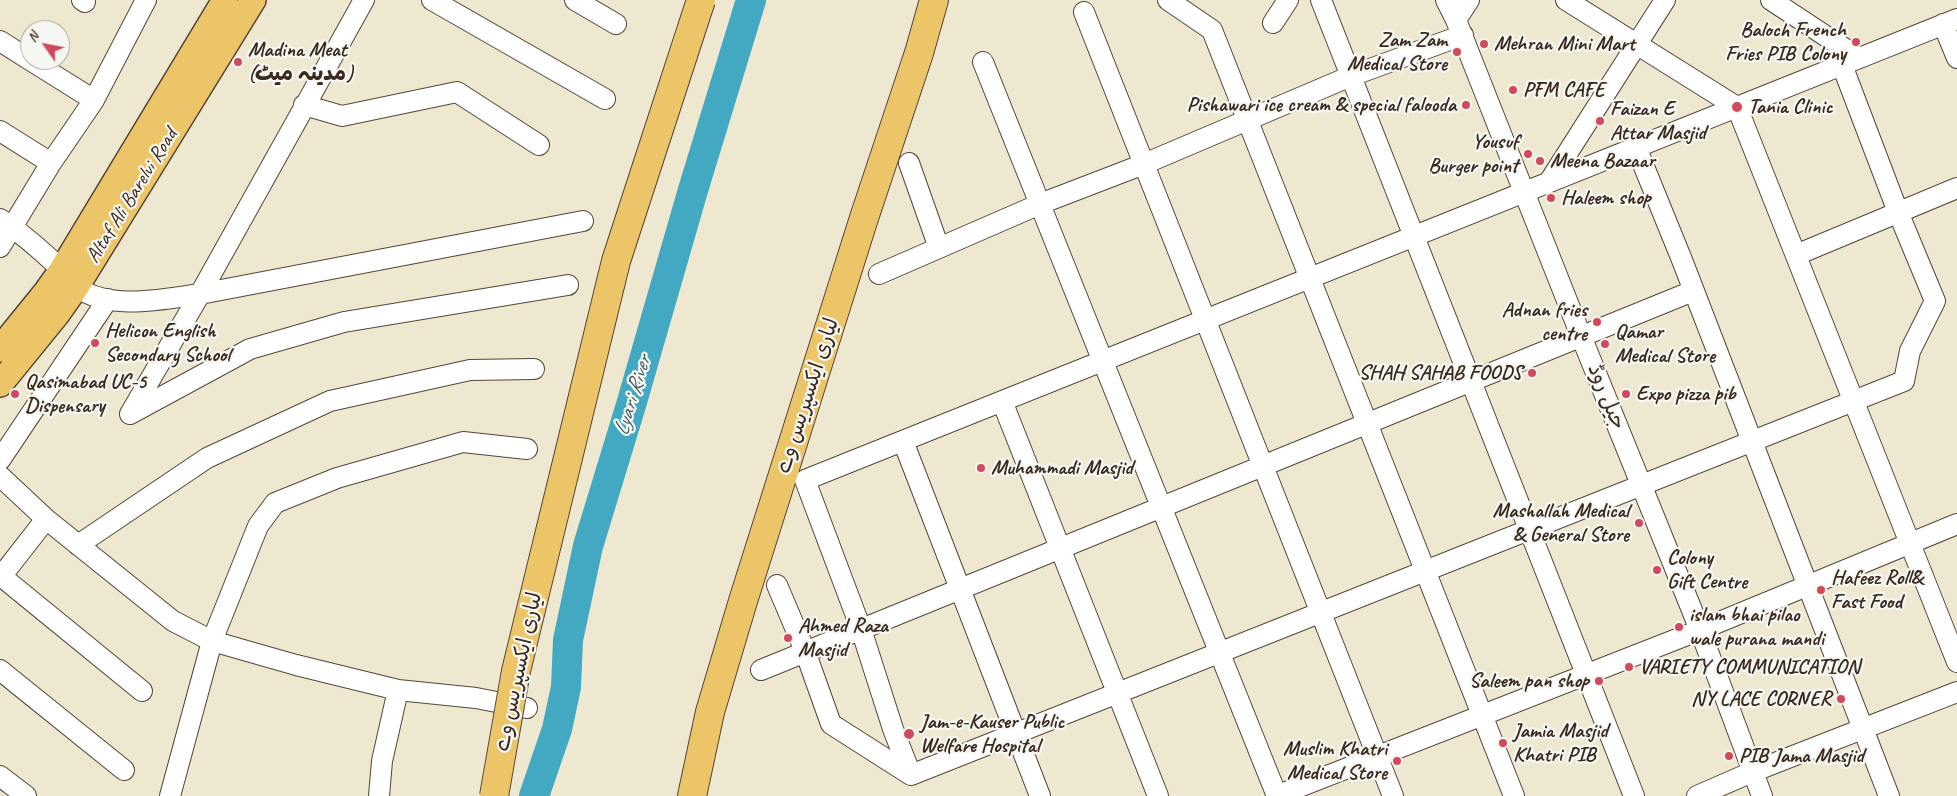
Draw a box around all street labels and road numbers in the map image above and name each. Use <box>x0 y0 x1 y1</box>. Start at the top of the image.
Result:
street label: Altaf Ali Barelvi Road <box>81 124 183 268</box>
street label: لیاری ایکسپریس وے <box>771 315 845 477</box>
street label: جیل روڈ <box>1581 360 1631 434</box>
street label: لیاری ایکسپریس وے <box>490 590 548 754</box>

